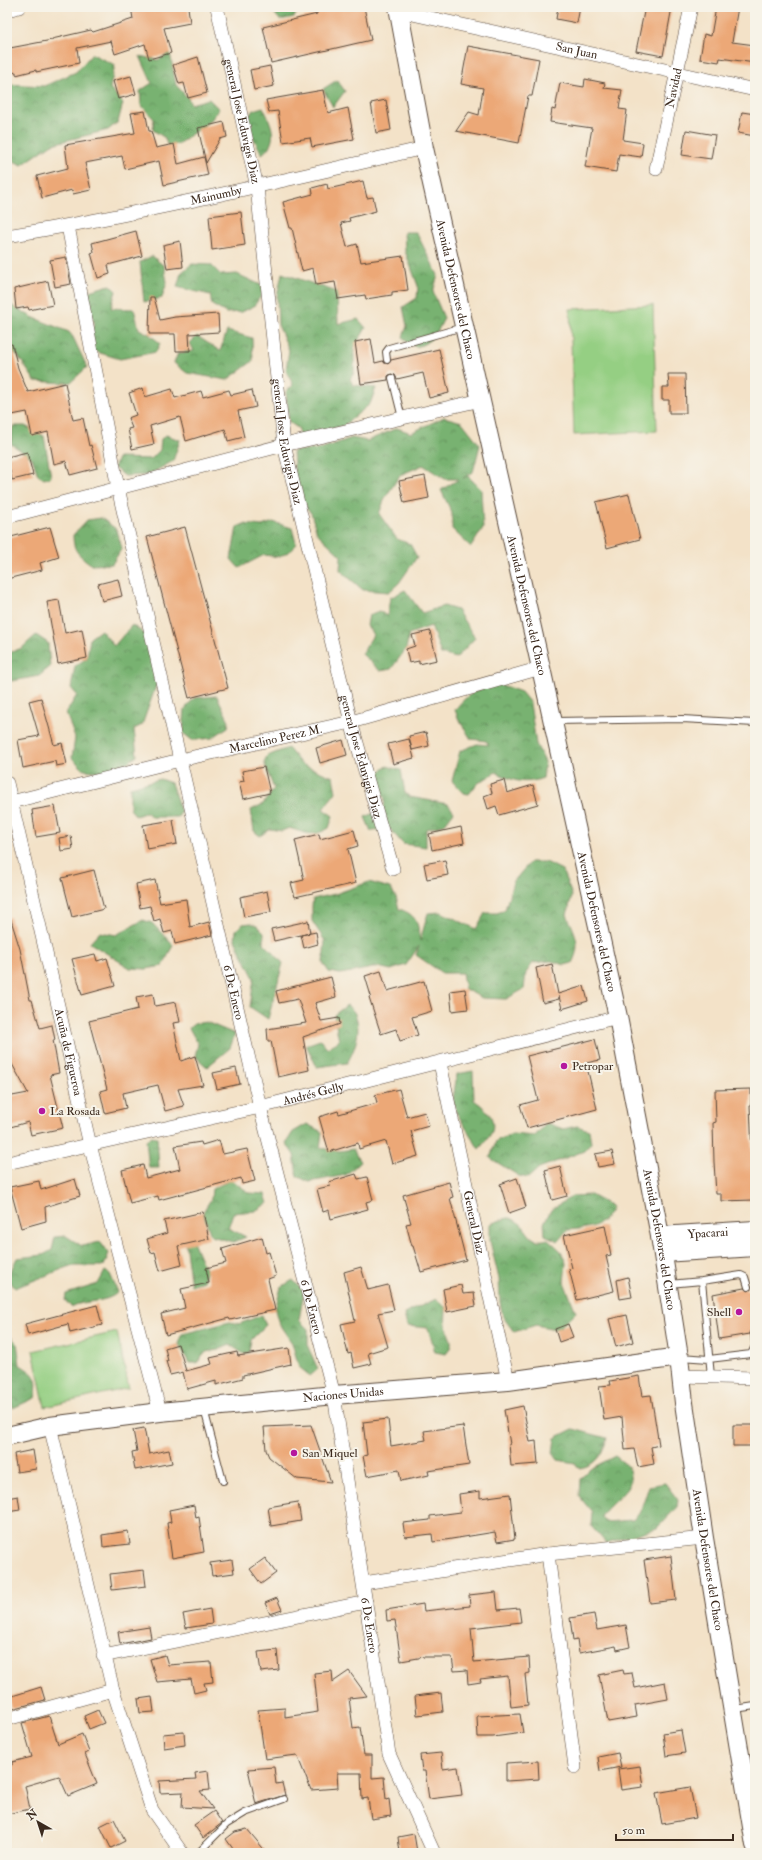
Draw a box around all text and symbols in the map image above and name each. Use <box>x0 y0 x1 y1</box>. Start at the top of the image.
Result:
street label: San Juan <box>554 39 599 62</box>
street label: general Jose Eduvigis Diaz <box>221 57 264 185</box>
street label: Navidad <box>662 67 685 109</box>
street label: Mainumby <box>189 182 244 208</box>
street label: Avenida Defensores del Chaco <box>432 217 479 361</box>
street label: general Jose Eduvigis Diaz <box>270 378 306 506</box>
street label: Avenida Defensores del Chaco <box>504 533 550 677</box>
street label: general Jose Eduvigis Diaz <box>337 693 386 821</box>
street label: Marcelino Perez M. <box>227 721 323 756</box>
street label: Avenida Defensores del Chaco <box>574 849 620 993</box>
street label: 6 De Enero <box>220 963 247 1021</box>
street label: Acuña de Figueroa <box>51 1006 86 1098</box>
place label: Petropar <box>572 1059 614 1074</box>
marker: Petropar <box>559 1061 569 1071</box>
street label: Andrés Gelly <box>280 1079 346 1109</box>
place label: La Rosada <box>50 1104 101 1119</box>
marker: La Rosada <box>37 1106 47 1116</box>
street label: Avenida Defensores del Chaco <box>640 1166 679 1311</box>
street label: General Diaz <box>460 1189 488 1256</box>
street label: Ypacarai <box>687 1224 729 1242</box>
street label: 6 De Enero <box>297 1278 326 1336</box>
place label: Shell <box>707 1305 731 1320</box>
marker: Shell <box>734 1307 744 1317</box>
street label: Naciones Unidas <box>302 1384 384 1406</box>
place label: San Miquel <box>302 1446 358 1461</box>
marker: San Miquel <box>289 1448 299 1458</box>
street label: Avenida Defensores del Chaco <box>689 1487 727 1632</box>
street label: 6 De Enero <box>358 1596 381 1654</box>
north arrow <box>18 1802 58 1842</box>
text: N <box>23 1806 41 1823</box>
scale bar <box>616 1816 733 1842</box>
text: 50 m <box>622 1823 646 1838</box>

